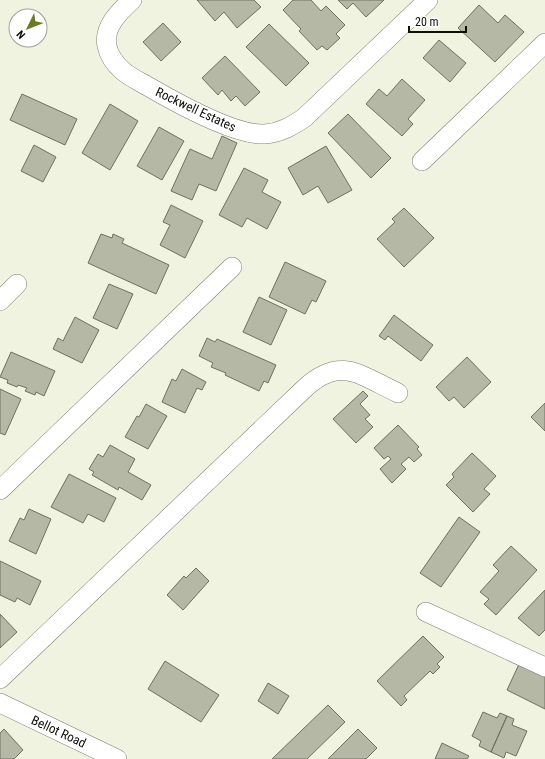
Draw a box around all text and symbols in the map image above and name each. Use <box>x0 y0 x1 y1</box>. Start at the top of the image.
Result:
north arrow <box>8 8 48 48</box>
scale bar <box>409 8 466 34</box>
text: 20 m <box>415 15 439 29</box>
text: N <box>14 27 28 41</box>
street label: Rockwell Estates <box>153 84 238 135</box>
street label: Bellot Road <box>29 712 89 751</box>

